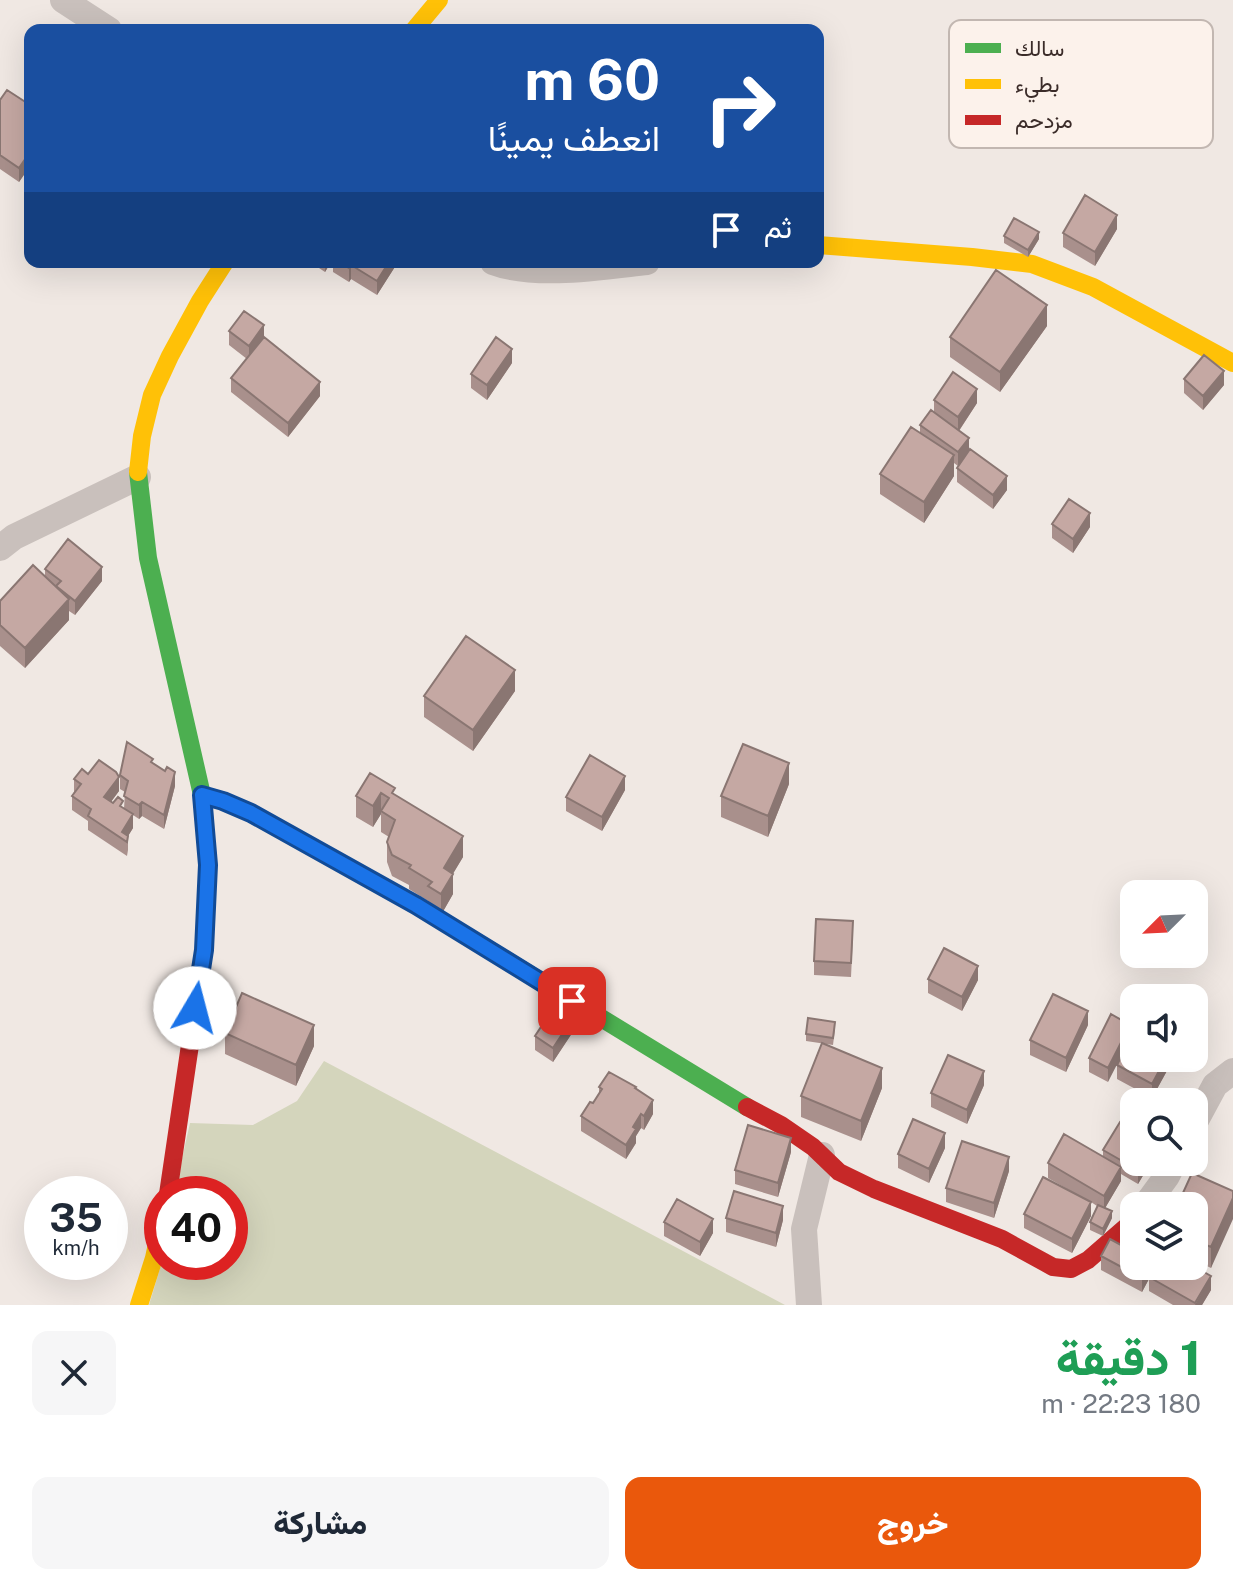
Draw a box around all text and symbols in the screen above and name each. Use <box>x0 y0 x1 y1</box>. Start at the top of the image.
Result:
legend <box>949 20 1213 148</box>
text: سالك <box>1015 35 1064 61</box>
text: 60 m <box>524 47 660 113</box>
icon: right <box>688 56 792 160</box>
text: بطيء <box>1015 71 1060 103</box>
text: مزدحم <box>1015 107 1073 135</box>
text: انعطف يمينًا <box>488 117 660 159</box>
icon: arrive <box>704 208 748 252</box>
text: ثم <box>764 209 792 245</box>
north arrow <box>1120 880 1208 968</box>
map controls <box>1120 880 1208 1280</box>
position arrow <box>153 966 237 1050</box>
pin <box>538 967 606 1035</box>
icon: arrive <box>550 979 594 1023</box>
button: sound <box>1120 984 1208 1072</box>
button: search <box>1120 1088 1208 1176</box>
speed limit sign: 40 <box>144 1176 248 1280</box>
button: layers <box>1120 1192 1208 1280</box>
text: 35 <box>49 1194 103 1241</box>
text: km/h <box>52 1236 100 1260</box>
text: 1 دقيقة <box>1056 1329 1201 1386</box>
button: close <box>32 1331 116 1415</box>
text: 180 m · 22:23 <box>1041 1388 1201 1419</box>
button: مشاركة <box>32 1477 609 1569</box>
button: خروج <box>625 1477 1201 1569</box>

